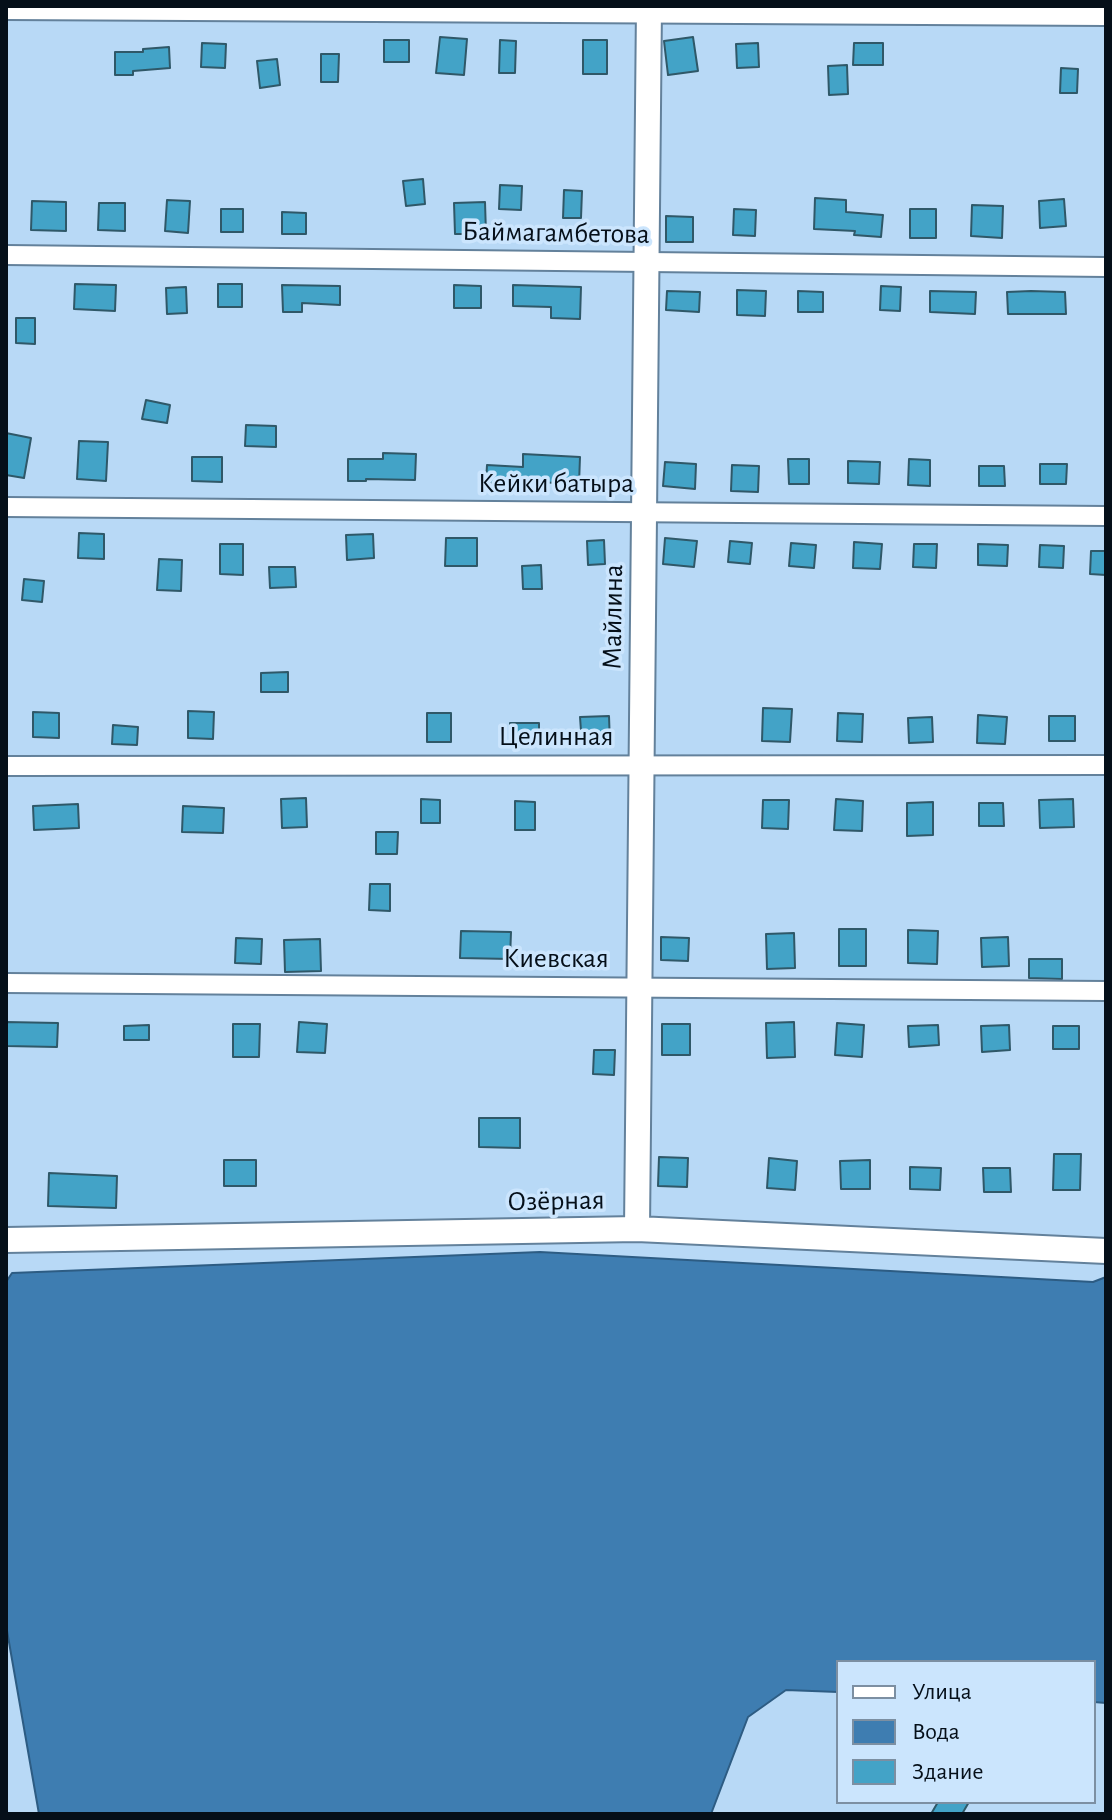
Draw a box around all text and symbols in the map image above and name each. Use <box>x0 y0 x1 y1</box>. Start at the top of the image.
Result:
street label: Баймагамбетова <box>462 215 650 251</box>
street label: Кейки батыра <box>478 467 634 501</box>
street label: Майлина <box>595 564 631 670</box>
street label: Целинная <box>499 720 613 754</box>
street label: Киевская <box>503 942 609 976</box>
street label: Озёрная <box>507 1183 605 1219</box>
legend <box>836 1660 1096 1804</box>
text: Улица <box>912 1680 972 1704</box>
text: Вода <box>912 1720 960 1744</box>
text: Здание <box>912 1760 983 1784</box>

